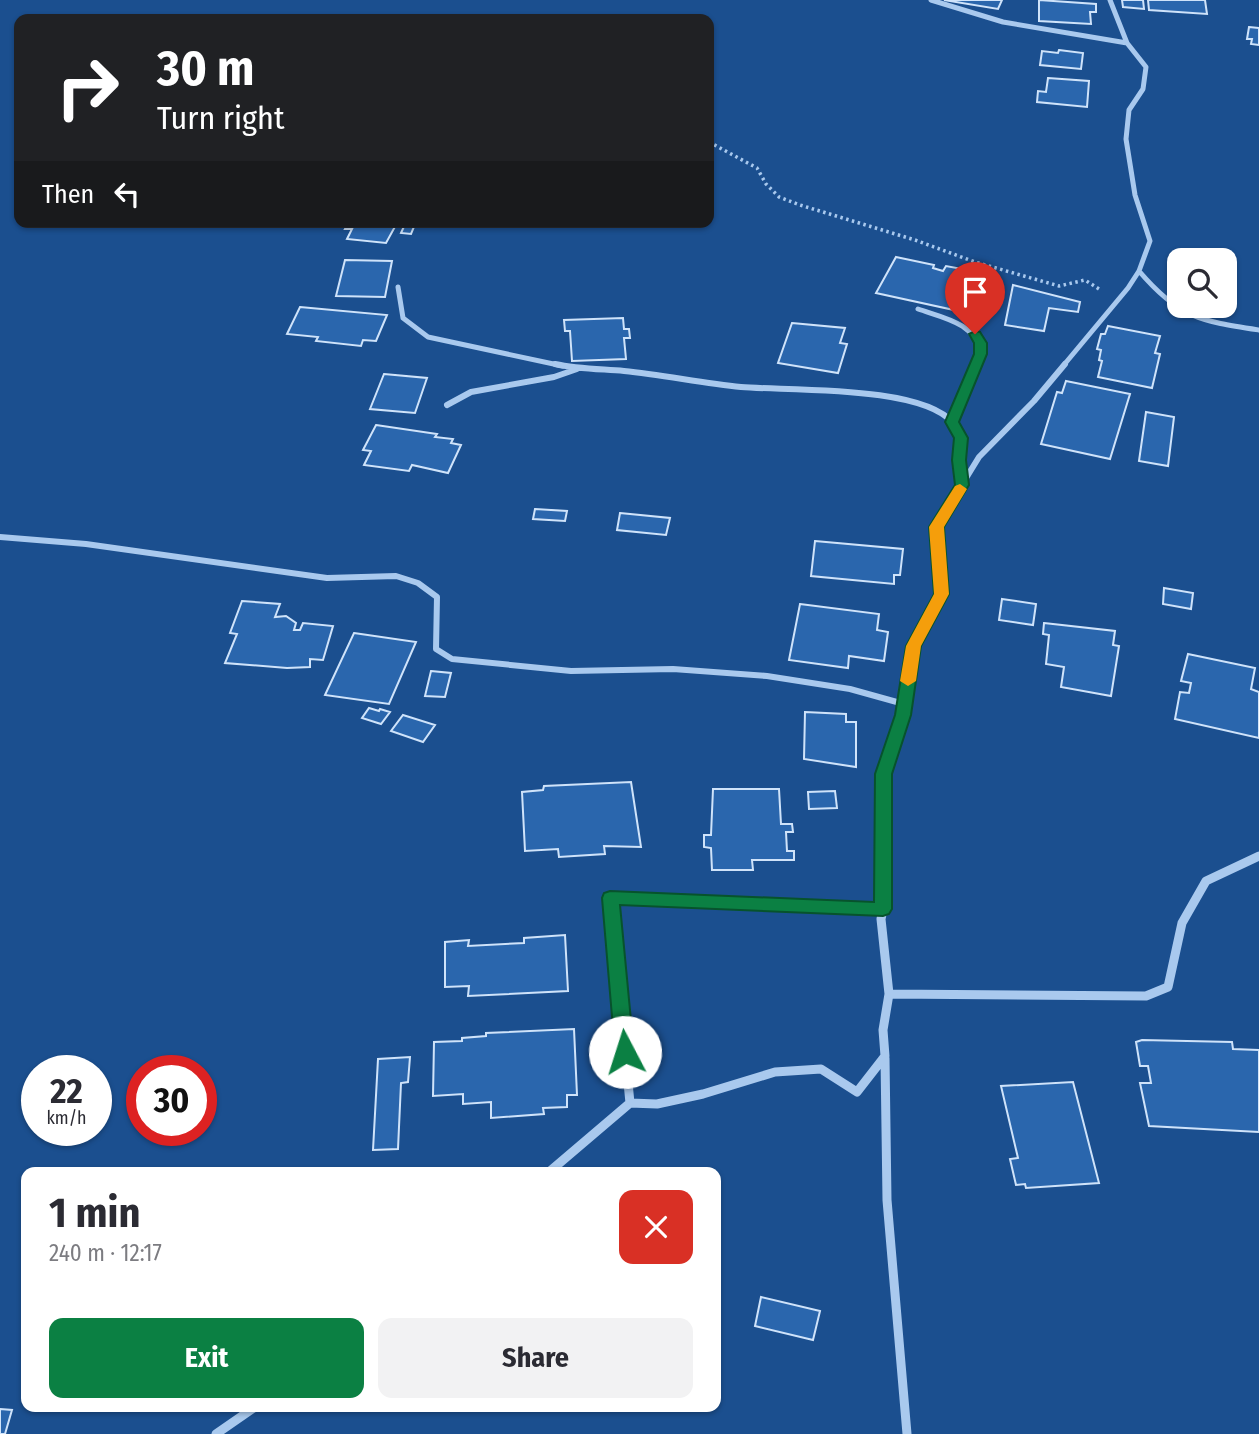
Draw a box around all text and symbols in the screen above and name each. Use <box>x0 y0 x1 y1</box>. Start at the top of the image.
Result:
text: 30 m <box>157 39 255 98</box>
icon: right <box>42 42 133 133</box>
text: Turn right <box>157 99 284 137</box>
icon: left <box>108 175 146 213</box>
text: Then <box>42 179 94 210</box>
map controls <box>1167 248 1237 318</box>
button: search <box>1167 248 1237 318</box>
pin <box>945 262 1005 334</box>
icon: arrive <box>956 273 994 311</box>
position arrow <box>588 1015 662 1089</box>
speed limit sign: 30 <box>126 1055 217 1146</box>
text: 22 <box>50 1070 83 1112</box>
text: km/h <box>46 1107 87 1129</box>
text: 1 min <box>49 1188 140 1238</box>
button: close <box>619 1190 693 1264</box>
text: 240 m · 12:17 <box>49 1239 162 1267</box>
button: Exit <box>49 1318 364 1398</box>
button: Share <box>378 1318 693 1398</box>

